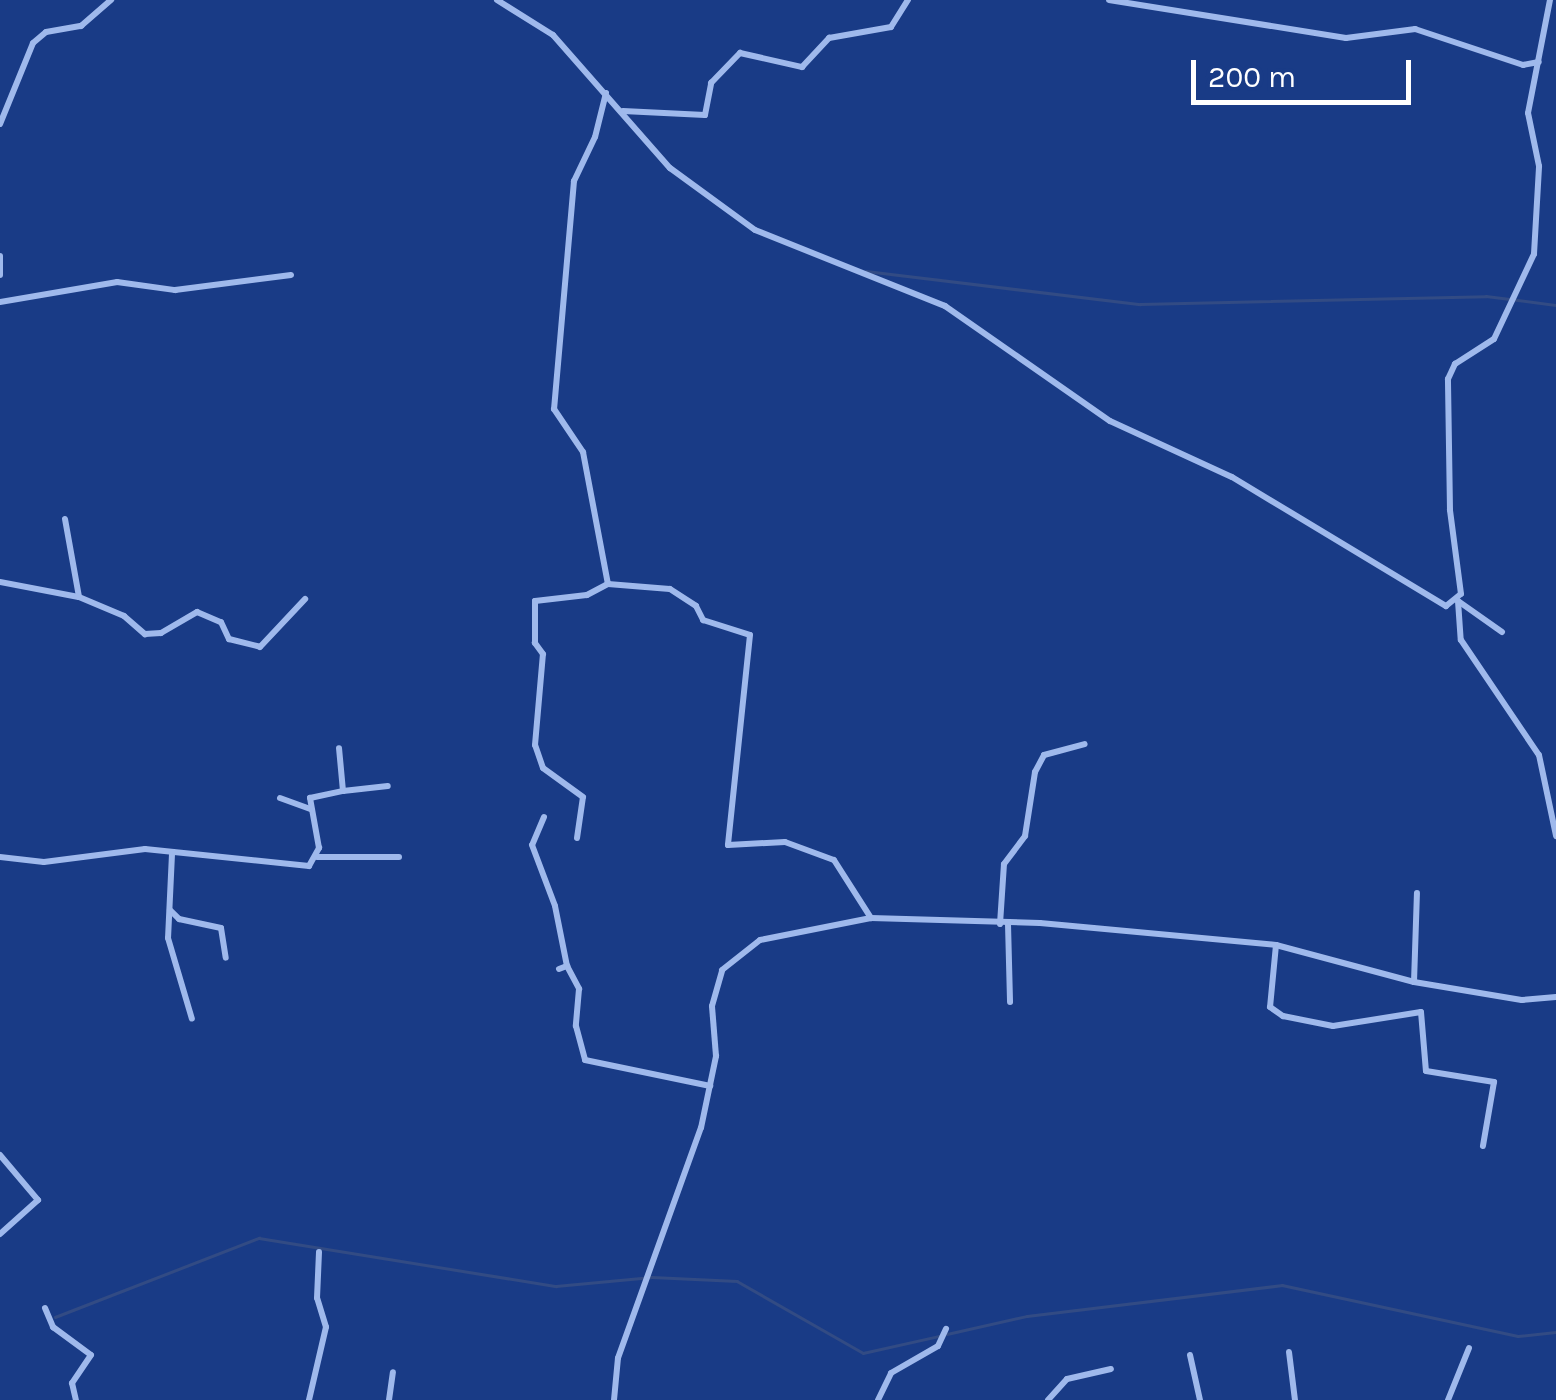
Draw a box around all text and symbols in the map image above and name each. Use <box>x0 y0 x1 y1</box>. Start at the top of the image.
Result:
scale bar <box>1196 40 1416 102</box>
text: 200 m <box>1208 59 1296 95</box>

